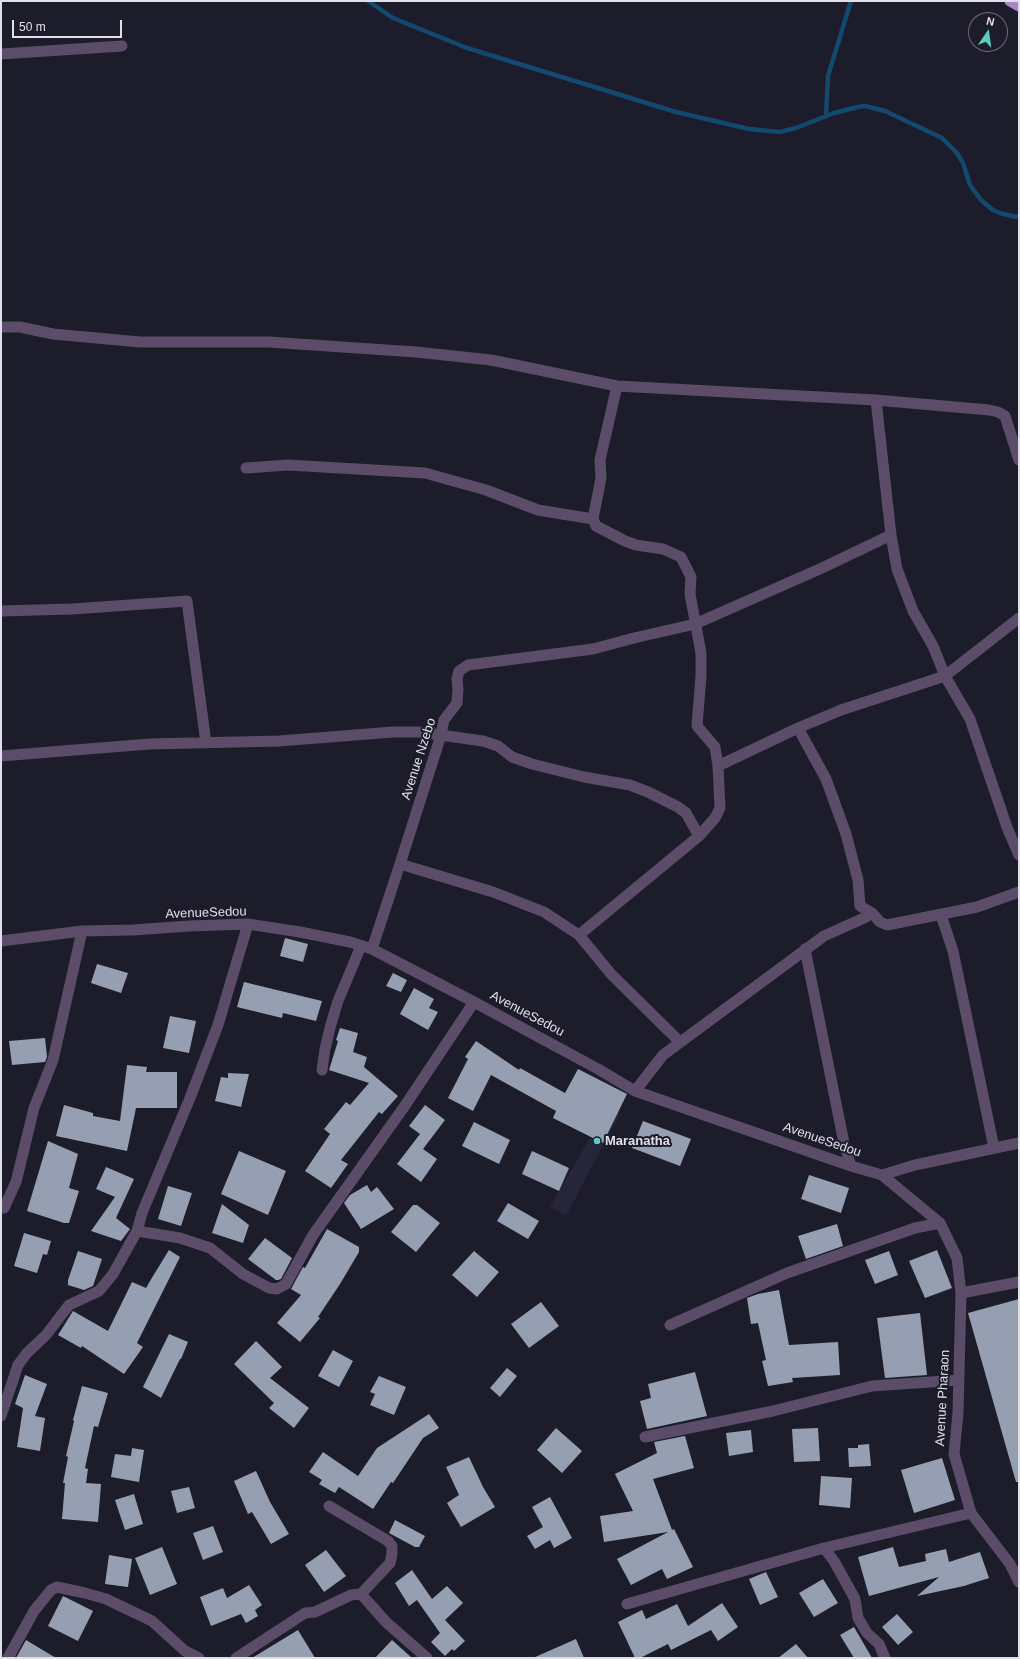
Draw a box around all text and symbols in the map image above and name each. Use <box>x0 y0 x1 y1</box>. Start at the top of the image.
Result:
scale bar <box>14 12 124 38</box>
north arrow <box>968 12 1008 52</box>
text: N <box>985 15 996 28</box>
text: 50 m <box>19 20 46 34</box>
street label: Avenue Nzebo <box>398 716 440 802</box>
street label: AvenueSedou <box>165 904 247 922</box>
street label: AvenueSedou <box>487 988 567 1040</box>
street label: AvenueSedou <box>781 1119 863 1161</box>
place label: Maranatha <box>605 1133 670 1149</box>
marker: Maranatha <box>592 1136 602 1146</box>
street label: Avenue Pharaon <box>933 1349 953 1447</box>

